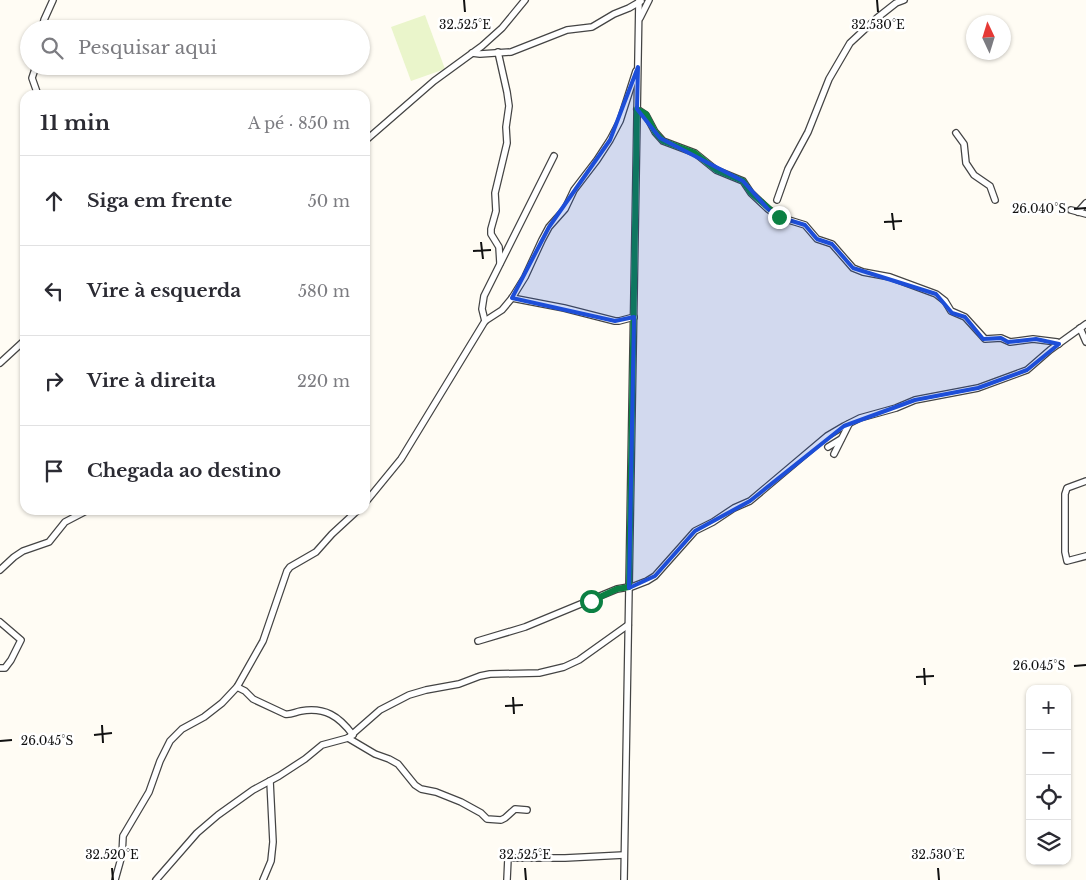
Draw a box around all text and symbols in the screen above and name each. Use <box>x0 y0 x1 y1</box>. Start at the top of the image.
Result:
north arrow <box>966 15 1011 60</box>
text: 32.525°E <box>439 17 491 32</box>
text: 32.530°E <box>851 17 905 32</box>
search box <box>20 20 370 75</box>
icon: search <box>38 34 66 62</box>
text: Pesquisar aqui <box>78 36 217 59</box>
text: 11 min <box>40 110 110 136</box>
text: A pé · 850 m <box>248 113 350 133</box>
icon: ahead <box>40 187 68 215</box>
text: Siga em frente <box>87 189 232 212</box>
text: 50 m <box>308 191 350 211</box>
text: 26.040°S <box>1012 201 1066 216</box>
route end <box>768 206 791 229</box>
icon: left <box>40 277 68 305</box>
text: Vire à esquerda <box>87 279 241 302</box>
text: 580 m <box>298 281 350 301</box>
icon: right <box>40 367 68 395</box>
text: Vire à direita <box>87 369 216 392</box>
text: 220 m <box>297 371 350 391</box>
icon: arrive <box>40 457 68 485</box>
text: Chegada ao destino <box>87 459 281 482</box>
route start <box>580 590 603 613</box>
text: 26.045°S <box>1013 658 1065 673</box>
map controls <box>1026 685 1071 865</box>
button: + <box>1026 685 1071 730</box>
button: − <box>1026 730 1071 775</box>
text: 26.045°S <box>21 733 73 748</box>
button: locate <box>1026 775 1071 820</box>
button: layers <box>1026 820 1071 865</box>
text: 32.520°E <box>85 847 139 862</box>
text: 32.525°E <box>499 847 551 862</box>
text: 32.530°E <box>911 847 965 862</box>

